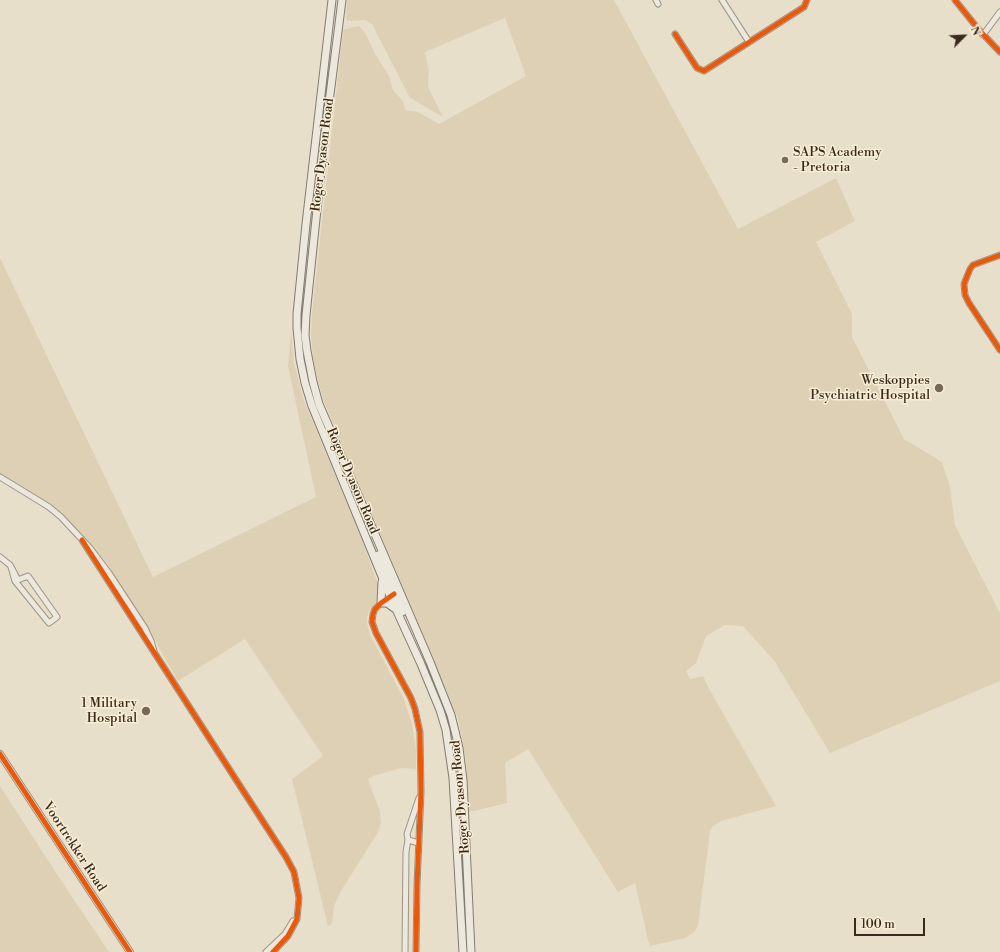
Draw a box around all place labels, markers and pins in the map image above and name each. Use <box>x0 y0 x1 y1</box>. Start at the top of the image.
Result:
place label: SAPS Academy - Pretoria <box>793 145 881 176</box>
marker: SAPS Academy - Pretoria <box>780 155 790 165</box>
place label: Weskoppies Psychiatric Hospital <box>810 373 930 404</box>
marker: Weskoppies Psychiatric Hospital <box>933 382 945 394</box>
place label: 1 Military Hospital <box>81 696 137 727</box>
marker: 1 Military Hospital <box>140 705 152 717</box>

